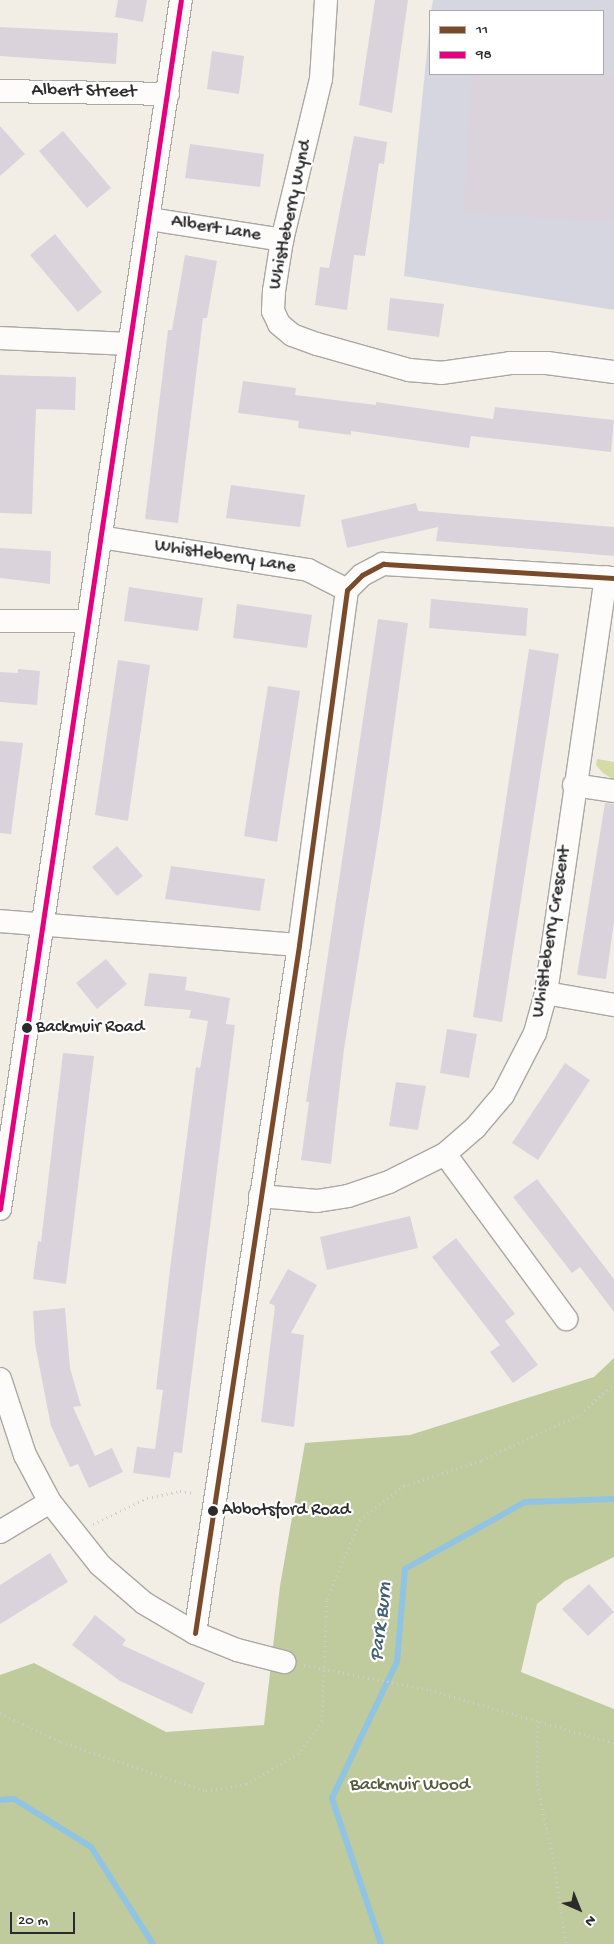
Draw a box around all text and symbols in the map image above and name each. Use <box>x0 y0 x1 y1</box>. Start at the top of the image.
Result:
legend <box>429 10 604 75</box>
text: 11 <box>476 21 488 39</box>
text: 98 <box>476 46 492 64</box>
street label: Albert Street <box>31 80 137 104</box>
street label: Whistleberry Wynd <box>264 138 318 292</box>
street label: Albert Lane <box>170 211 262 247</box>
street label: Whistleberry Lane <box>153 535 297 579</box>
street label: Whistleberry Crescent <box>527 845 577 1019</box>
place label: Backmuir Road <box>36 1017 144 1039</box>
marker: Backmuir Road <box>22 1023 32 1033</box>
place label: Abbotsford Road <box>222 1500 350 1522</box>
marker: Abbotsford Road <box>208 1506 218 1516</box>
water label: Park Burn <box>365 1581 399 1663</box>
park label: Backmuir Wood <box>350 1775 470 1797</box>
north arrow <box>554 1884 604 1934</box>
scale bar <box>12 1902 78 1934</box>
text: N <box>581 1911 599 1929</box>
text: 20 m <box>18 1912 48 1930</box>

